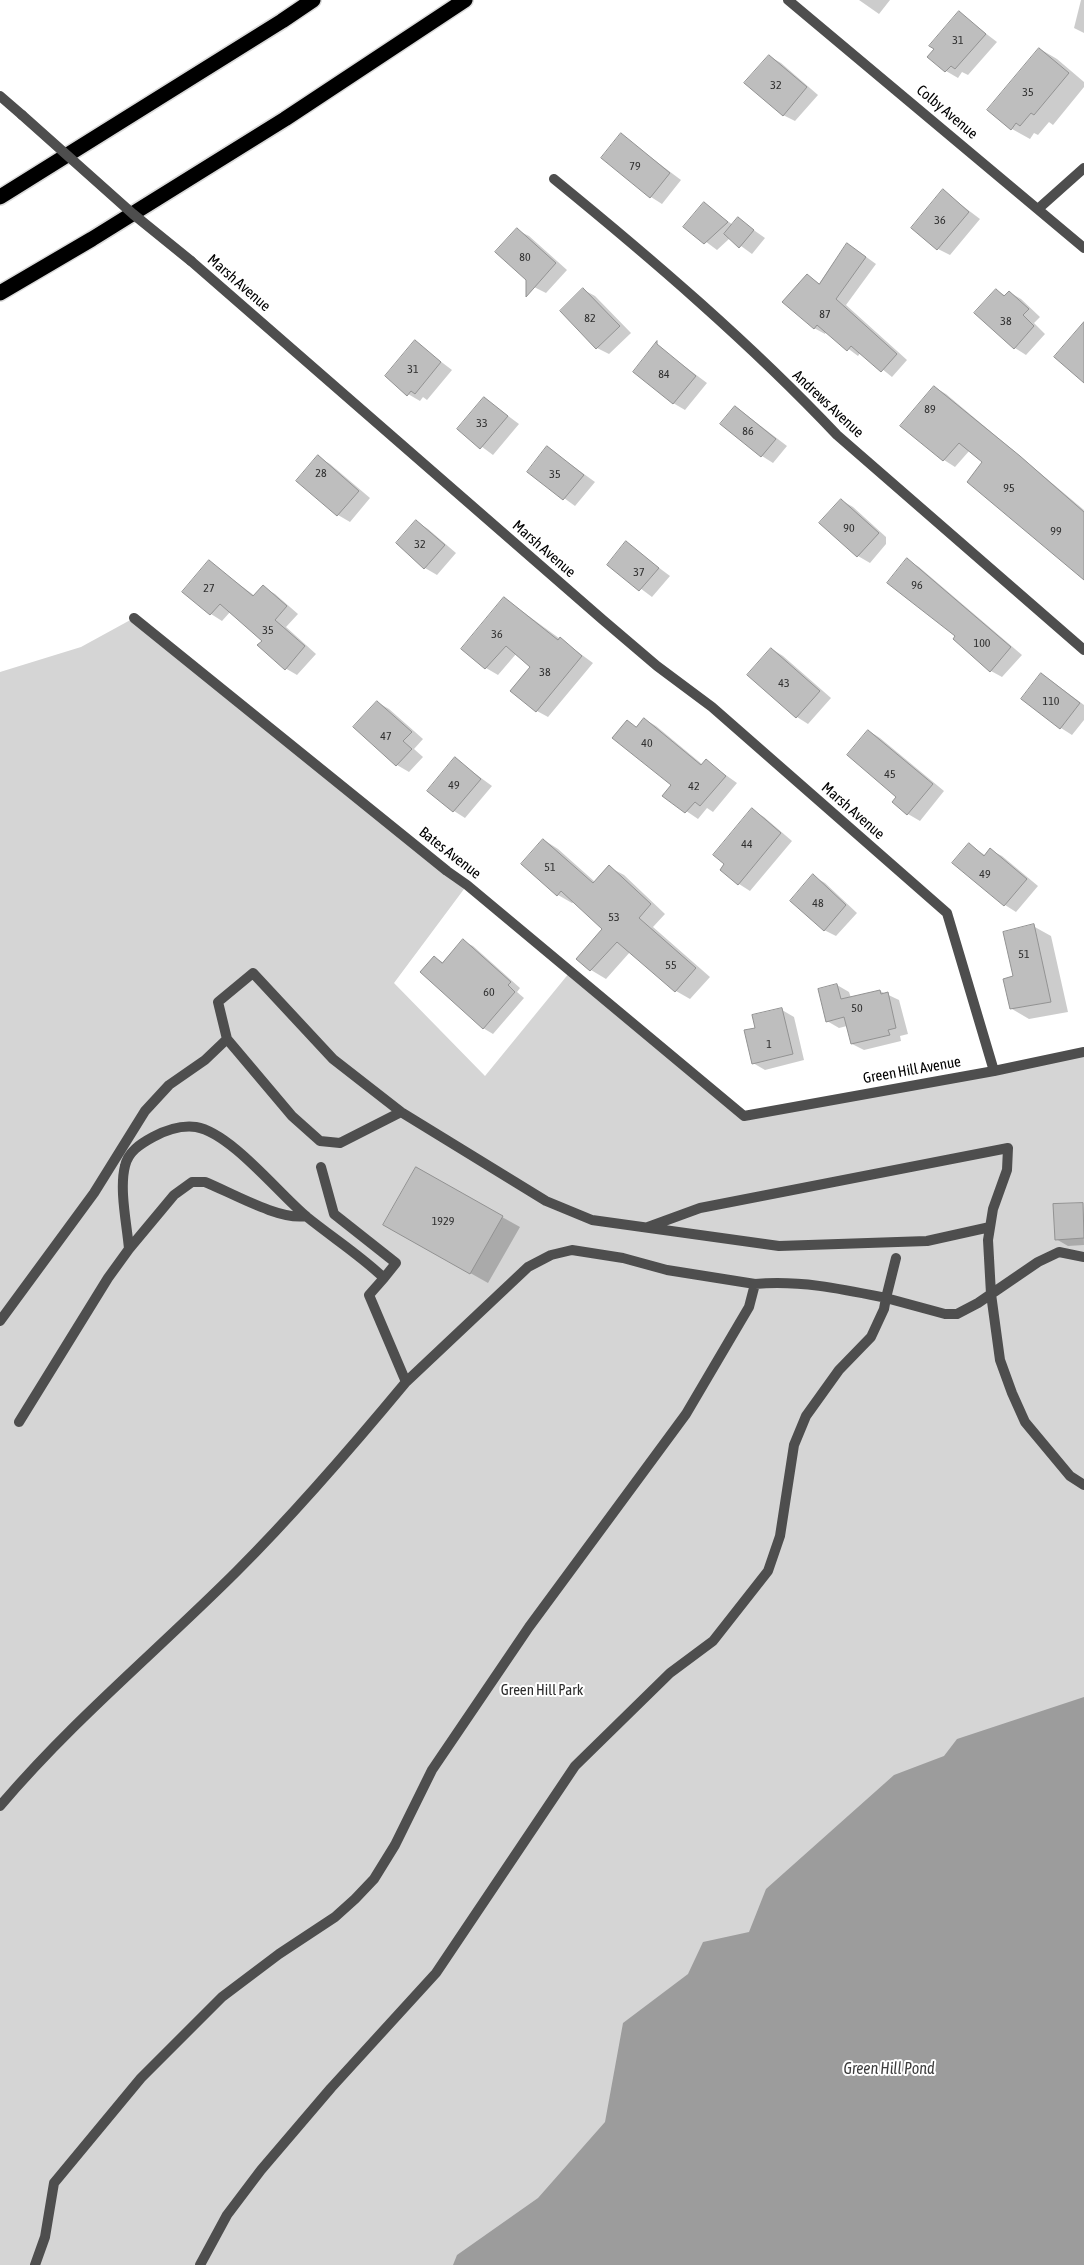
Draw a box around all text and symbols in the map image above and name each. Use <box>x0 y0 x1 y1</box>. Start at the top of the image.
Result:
house number: 31 <box>952 33 964 47</box>
house number: 32 <box>770 78 782 92</box>
street label: Colby Avenue <box>913 81 981 143</box>
house number: 35 <box>1022 85 1034 99</box>
house number: 79 <box>629 159 641 173</box>
house number: 36 <box>934 213 946 227</box>
house number: 80 <box>519 250 531 264</box>
street label: Marsh Avenue <box>204 251 274 315</box>
house number: 87 <box>819 307 831 321</box>
house number: 82 <box>584 311 596 325</box>
house number: 38 <box>1000 314 1012 328</box>
house number: 31 <box>407 362 419 376</box>
house number: 84 <box>658 367 670 381</box>
street label: Andrews Avenue <box>789 367 867 441</box>
house number: 89 <box>924 402 936 416</box>
house number: 33 <box>476 416 488 430</box>
house number: 86 <box>742 424 754 438</box>
house number: 28 <box>315 466 327 480</box>
house number: 35 <box>549 467 561 481</box>
house number: 95 <box>1003 481 1015 495</box>
street label: Marsh Avenue <box>509 517 579 581</box>
house number: 90 <box>843 521 855 535</box>
house number: 99 <box>1050 524 1062 538</box>
house number: 32 <box>414 537 426 551</box>
house number: 37 <box>633 565 645 579</box>
house number: 96 <box>911 578 923 592</box>
house number: 27 <box>203 581 215 595</box>
house number: 35 <box>262 623 274 637</box>
house number: 36 <box>491 627 503 641</box>
house number: 100 <box>974 636 990 650</box>
house number: 38 <box>539 665 551 679</box>
house number: 43 <box>778 676 790 690</box>
house number: 110 <box>1043 694 1059 708</box>
house number: 47 <box>380 729 392 743</box>
house number: 40 <box>641 736 653 750</box>
house number: 45 <box>884 767 896 781</box>
house number: 49 <box>448 778 460 792</box>
house number: 42 <box>688 779 700 793</box>
street label: Marsh Avenue <box>818 779 888 843</box>
street label: Bates Avenue <box>415 823 485 883</box>
house number: 44 <box>741 837 753 851</box>
house number: 51 <box>544 860 556 874</box>
house number: 49 <box>979 867 991 881</box>
house number: 48 <box>812 896 824 910</box>
house number: 53 <box>608 910 620 924</box>
house number: 51 <box>1018 947 1030 961</box>
house number: 55 <box>665 958 677 972</box>
house number: 60 <box>483 985 495 999</box>
house number: 50 <box>851 1001 863 1015</box>
house number: 1 <box>766 1037 772 1051</box>
street label: Green Hill Avenue <box>862 1053 962 1087</box>
house number: 1929 <box>432 1214 454 1228</box>
park label: Green Hill Park <box>501 1681 583 1699</box>
water label: Green Hill Pond <box>843 2059 935 2079</box>

